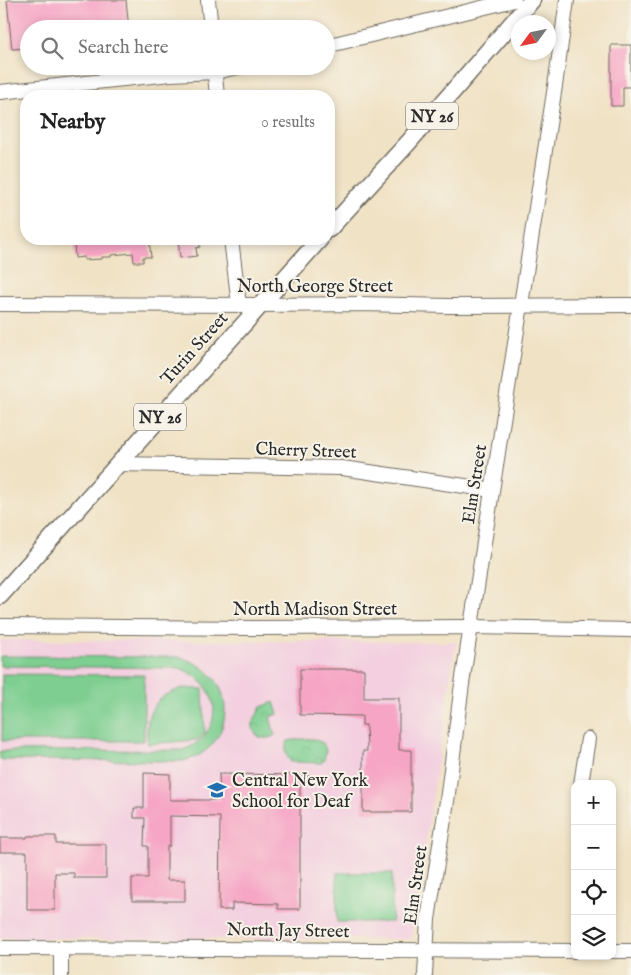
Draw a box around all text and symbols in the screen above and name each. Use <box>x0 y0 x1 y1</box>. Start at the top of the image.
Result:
north arrow <box>511 15 556 60</box>
search box <box>20 20 335 75</box>
icon: search <box>38 34 66 62</box>
text: Search here <box>78 36 169 60</box>
road number: NY 26 <box>406 102 458 130</box>
text: Nearby <box>40 109 105 136</box>
text: 0 results <box>261 113 315 133</box>
street label: North George Street <box>237 276 393 299</box>
street label: Turin Street <box>156 308 234 390</box>
road number: NY 26 <box>134 404 186 431</box>
street label: Cherry Street <box>255 438 357 465</box>
street label: Elm Street <box>458 443 493 526</box>
street label: North Madison Street <box>233 599 397 622</box>
place label: Central New York School for Deaf <box>232 770 369 814</box>
school or university icon: Central New York School for Deaf <box>206 779 228 801</box>
map controls <box>571 780 616 960</box>
button: + <box>571 780 616 825</box>
button: − <box>571 825 616 870</box>
street label: Elm Street <box>400 844 433 926</box>
button: locate <box>571 870 616 915</box>
button: layers <box>571 915 616 960</box>
street label: North Jay Street <box>226 919 350 944</box>

